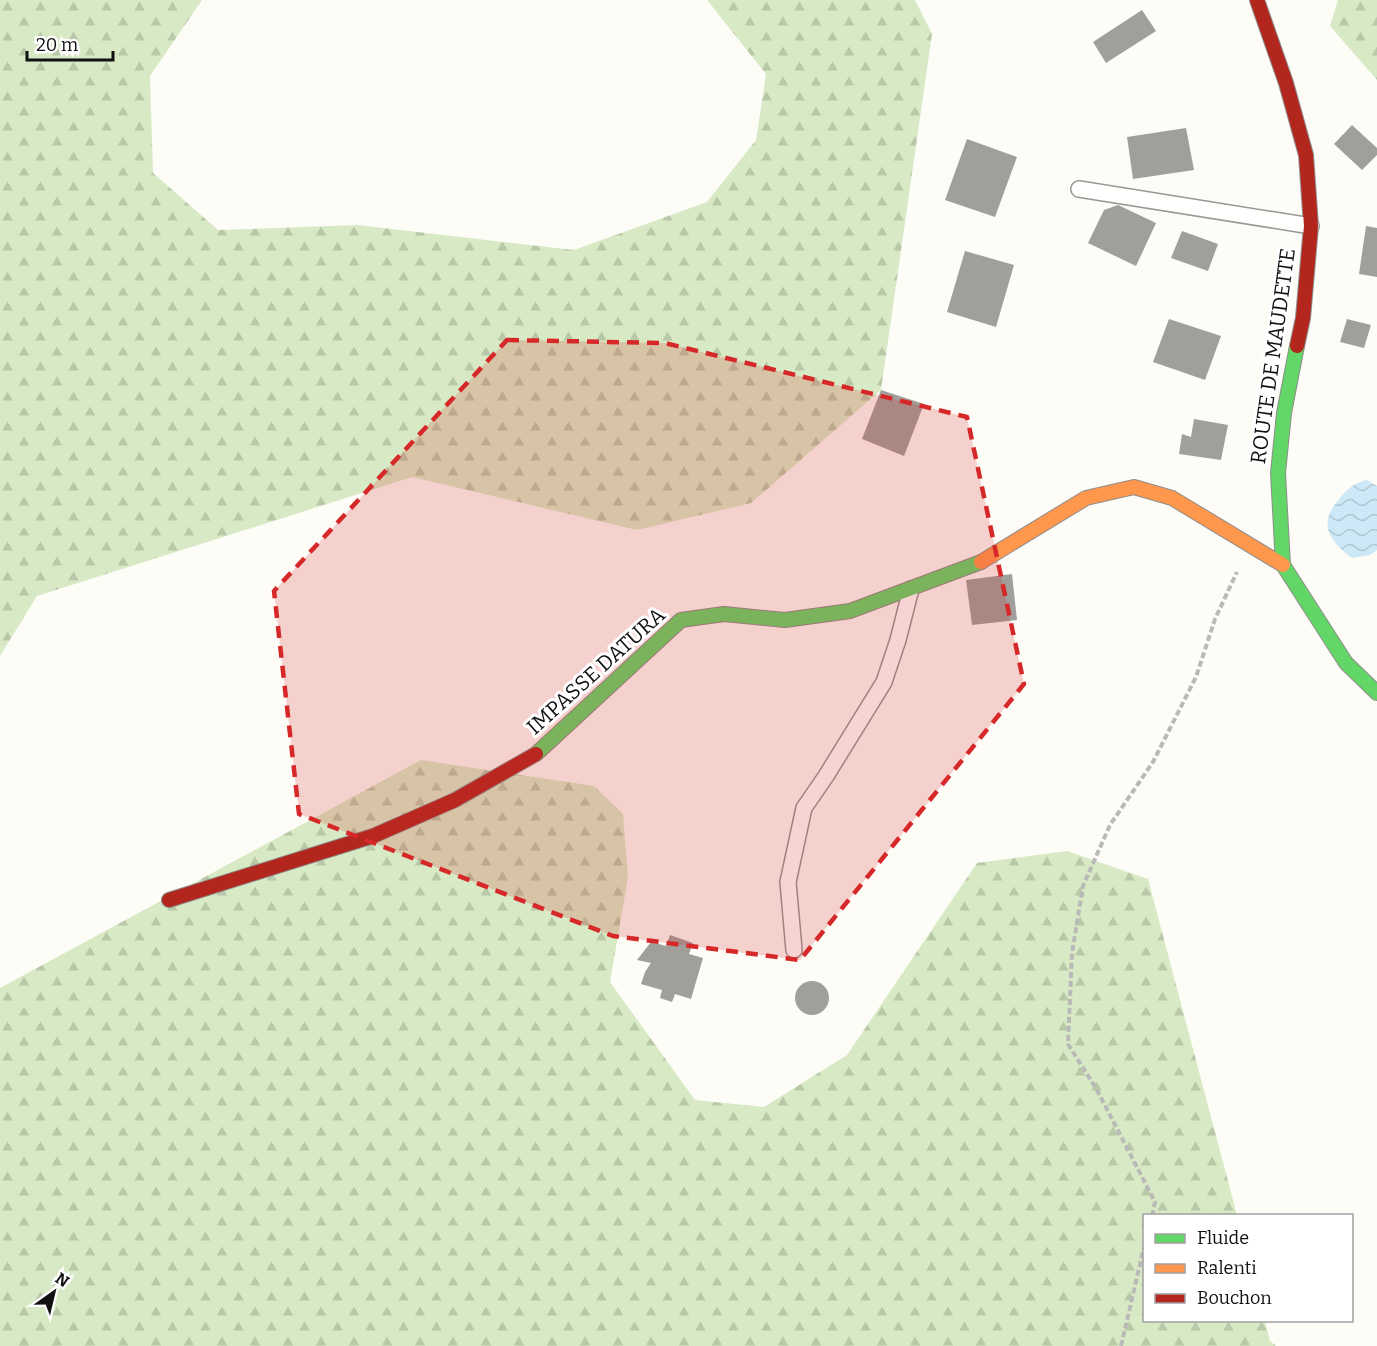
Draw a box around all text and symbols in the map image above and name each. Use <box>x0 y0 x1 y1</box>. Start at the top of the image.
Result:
scale bar <box>27 24 112 62</box>
text: 20 m <box>36 34 78 56</box>
street label: ROUTE DE MAUDETTE <box>1245 247 1301 465</box>
street label: IMPASSE DATURA <box>521 602 671 740</box>
legend <box>1143 1214 1353 1322</box>
text: Fluide <box>1197 1227 1249 1249</box>
text: Ralenti <box>1197 1257 1257 1279</box>
north arrow <box>24 1262 84 1322</box>
text: N <box>52 1269 73 1291</box>
text: Bouchon <box>1197 1287 1272 1309</box>

